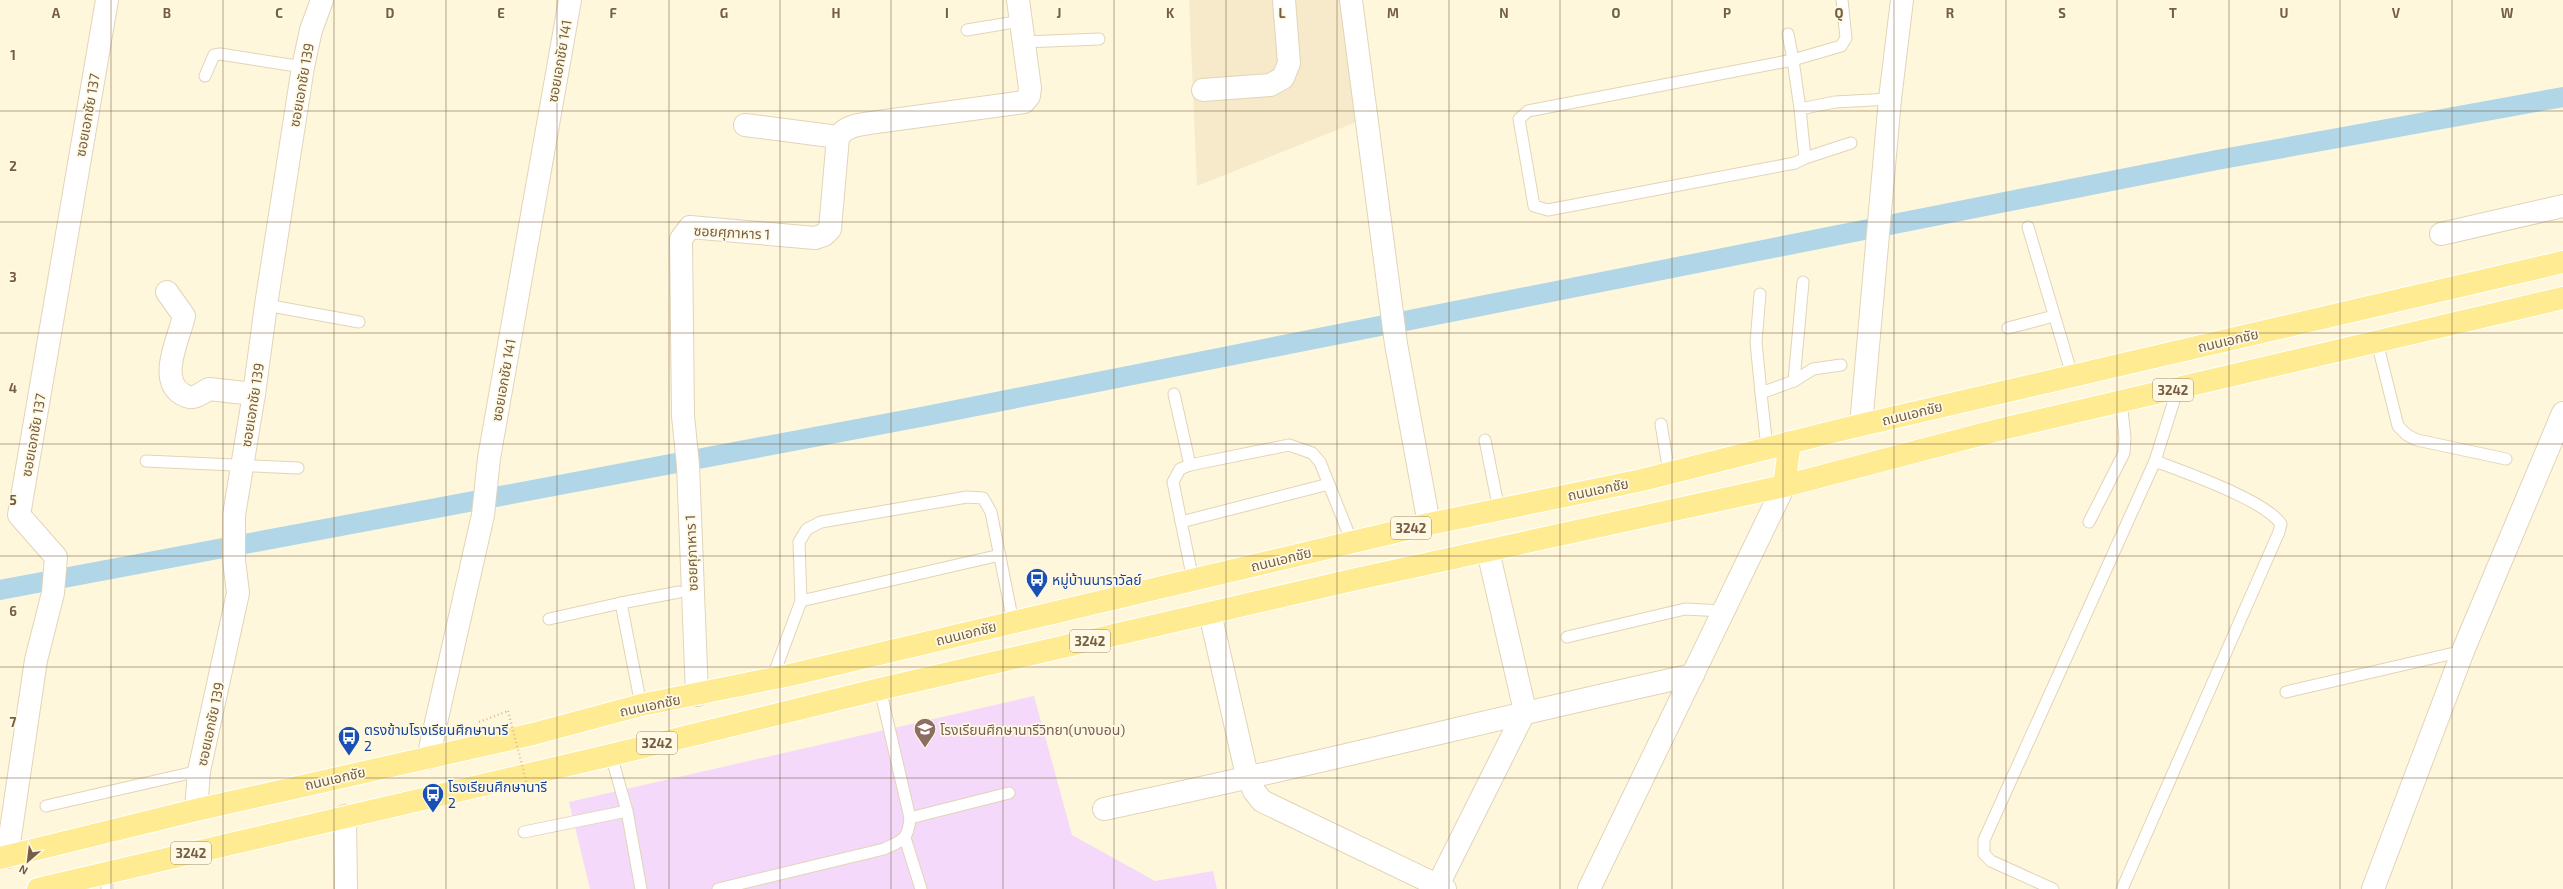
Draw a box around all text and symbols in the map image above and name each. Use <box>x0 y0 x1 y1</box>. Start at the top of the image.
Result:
text: A <box>52 5 61 21</box>
text: B <box>163 5 171 21</box>
text: C <box>275 5 283 21</box>
text: D <box>386 5 395 21</box>
text: E <box>497 5 505 21</box>
text: F <box>609 5 617 21</box>
text: G <box>720 5 728 21</box>
text: H <box>832 5 841 21</box>
text: I <box>945 5 949 21</box>
text: J <box>1057 5 1061 21</box>
text: K <box>1166 5 1175 21</box>
text: L <box>1279 5 1286 21</box>
text: M <box>1387 5 1399 21</box>
text: N <box>1499 5 1509 21</box>
text: O <box>1612 5 1621 21</box>
text: P <box>1723 5 1731 21</box>
text: Q <box>1835 5 1844 22</box>
text: R <box>1946 5 1955 21</box>
text: S <box>2058 5 2066 21</box>
text: T <box>2169 5 2177 21</box>
text: U <box>2280 5 2289 21</box>
text: V <box>2392 5 2401 21</box>
text: W <box>2501 5 2514 21</box>
street label: ซอยเอกชัย 141 <box>543 18 575 104</box>
street label: ซอยเอกชัย 139 <box>285 42 317 128</box>
text: 1 <box>10 47 16 63</box>
street label: ซอยเอกชัย 137 <box>71 72 103 158</box>
text: 2 <box>9 158 17 174</box>
street label: ซอยศุภาหาร 1 <box>693 222 771 243</box>
text: 3 <box>9 269 17 285</box>
street label: ถนนเอกชัย <box>2196 325 2260 355</box>
street label: ซอยเอกชัย 141 <box>487 337 519 423</box>
street label: ซอยเอกชัย 139 <box>237 362 267 448</box>
road number: 3242 <box>2153 379 2193 401</box>
text: 4 <box>9 380 17 396</box>
street label: ซอยเอกชัย 137 <box>17 392 49 478</box>
street label: ถนนเอกชัย <box>1880 397 1944 429</box>
street label: ถนนเอกชัย <box>1566 474 1630 504</box>
text: 5 <box>9 492 17 508</box>
street label: ซอยศุภาหาร 1 <box>681 514 702 592</box>
road number: 3242 <box>1391 517 1431 539</box>
street label: ถนนเอกชัย <box>1249 543 1313 575</box>
bus stop icon: หมู่บ้านนาราวัลย์ <box>1024 566 1050 599</box>
place label: หมู่บ้านนาราวัลย์ <box>1052 571 1142 589</box>
text: 6 <box>9 603 17 619</box>
street label: ถนนเอกชัย <box>934 617 998 649</box>
road number: 3242 <box>1070 630 1110 652</box>
street label: ซอยเอกชัย 139 <box>193 681 227 767</box>
street label: ถนนเอกชัย <box>618 690 682 720</box>
text: 7 <box>10 714 17 730</box>
school or university icon: โรงเรียนศึกษานารีวิทยา(บางบอน) <box>912 716 938 749</box>
place label: ตรงข้ามโรงเรียนศึกษานารี 2 <box>364 721 509 754</box>
place label: โรงเรียนศึกษานารีวิทยา(บางบอน) <box>940 721 1125 738</box>
bus stop icon: ตรงข้ามโรงเรียนศึกษานารี 2 <box>336 724 362 757</box>
road number: 3242 <box>637 732 677 754</box>
street label: ถนนเอกชัย <box>303 763 367 793</box>
place label: โรงเรียนศึกษานารี 2 <box>448 778 547 811</box>
bus stop icon: โรงเรียนศึกษานารี 2 <box>420 781 446 814</box>
north arrow <box>8 841 48 881</box>
road number: 3242 <box>171 842 211 864</box>
text: N <box>16 863 30 878</box>

